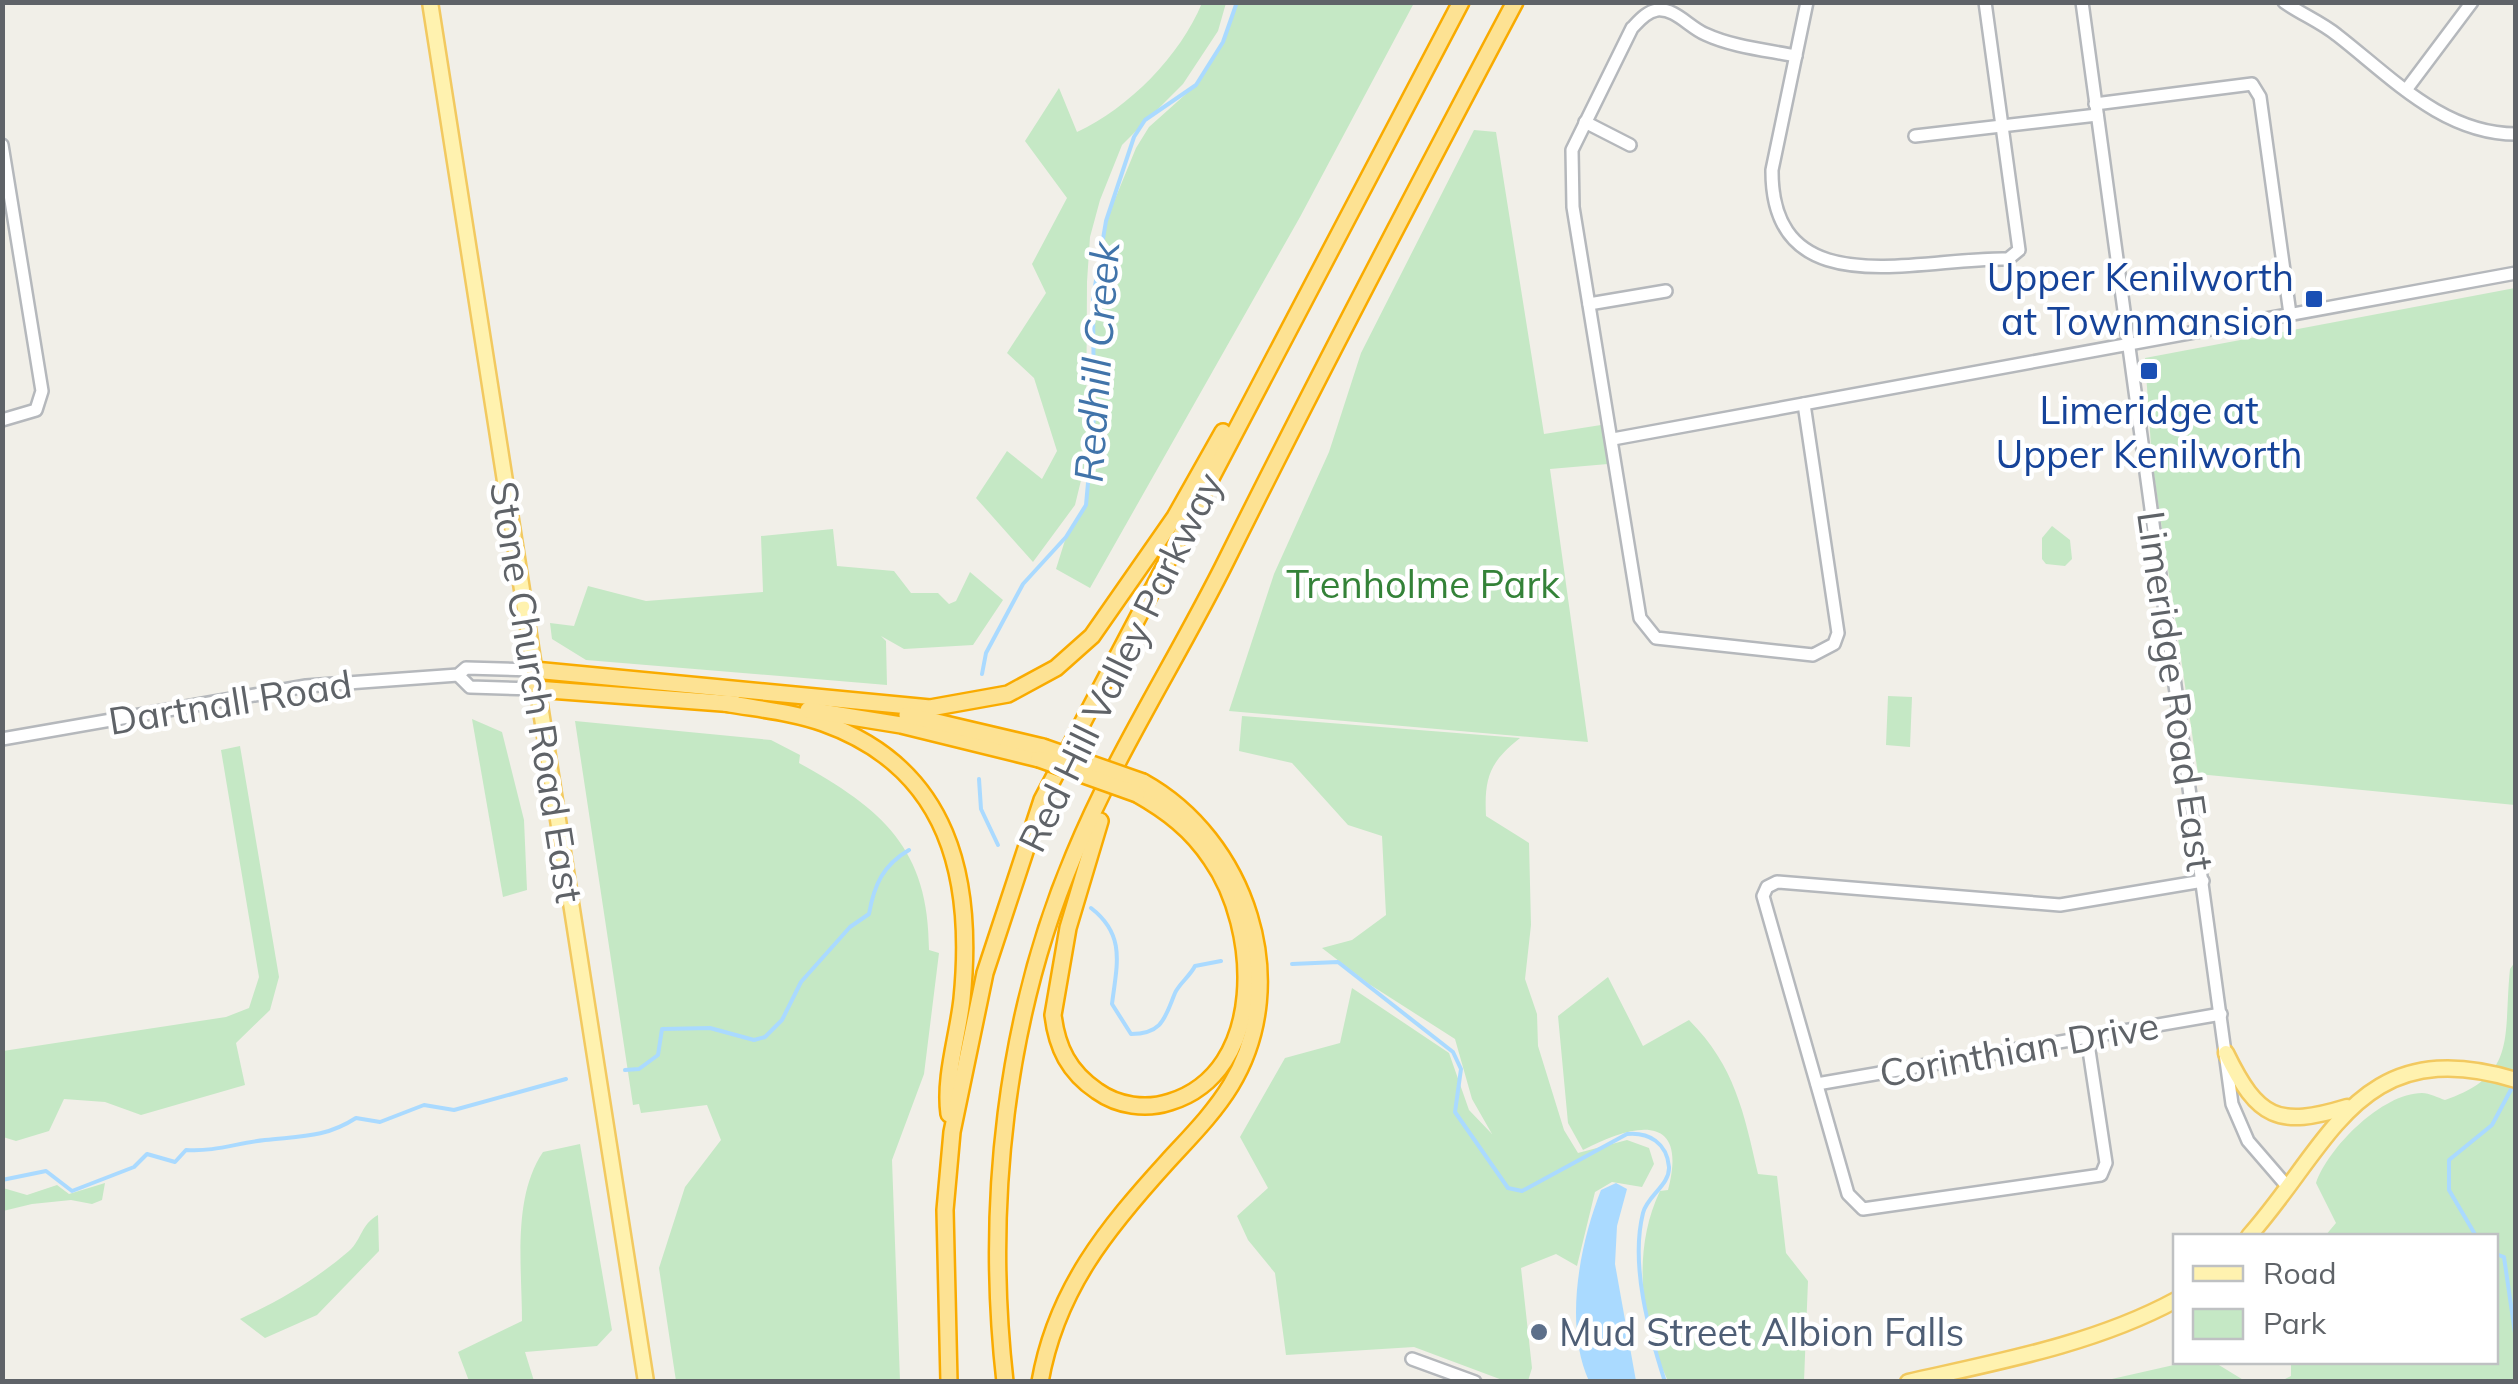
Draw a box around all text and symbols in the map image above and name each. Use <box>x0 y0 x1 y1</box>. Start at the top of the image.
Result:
water label: Redhill Creek <box>1063 239 1129 484</box>
place label: Upper Kenilworth at Townmansion <box>1987 253 2294 345</box>
marker: Upper Kenilworth at Townmansion <box>2303 288 2325 310</box>
marker: Limeridge at Upper Kenilworth <box>2138 360 2160 382</box>
place label: Limeridge at Upper Kenilworth <box>1995 386 2303 478</box>
street label: Red Hill Valley Parkway <box>1007 465 1233 859</box>
street label: Stone Church Road East <box>480 478 594 906</box>
street label: Limeridge Road East <box>2127 508 2225 874</box>
park label: Trenholme Park <box>1286 560 1560 608</box>
street label: Dartnall Road <box>105 659 355 745</box>
street label: Corinthian Drive <box>1876 1001 2162 1097</box>
legend <box>2173 1234 2498 1364</box>
text: Road <box>2263 1254 2337 1292</box>
text: Park <box>2263 1304 2327 1342</box>
place label: Mud Street Albion Falls <box>1559 1308 1964 1356</box>
marker: Mud Street Albion Falls <box>1528 1321 1550 1343</box>

